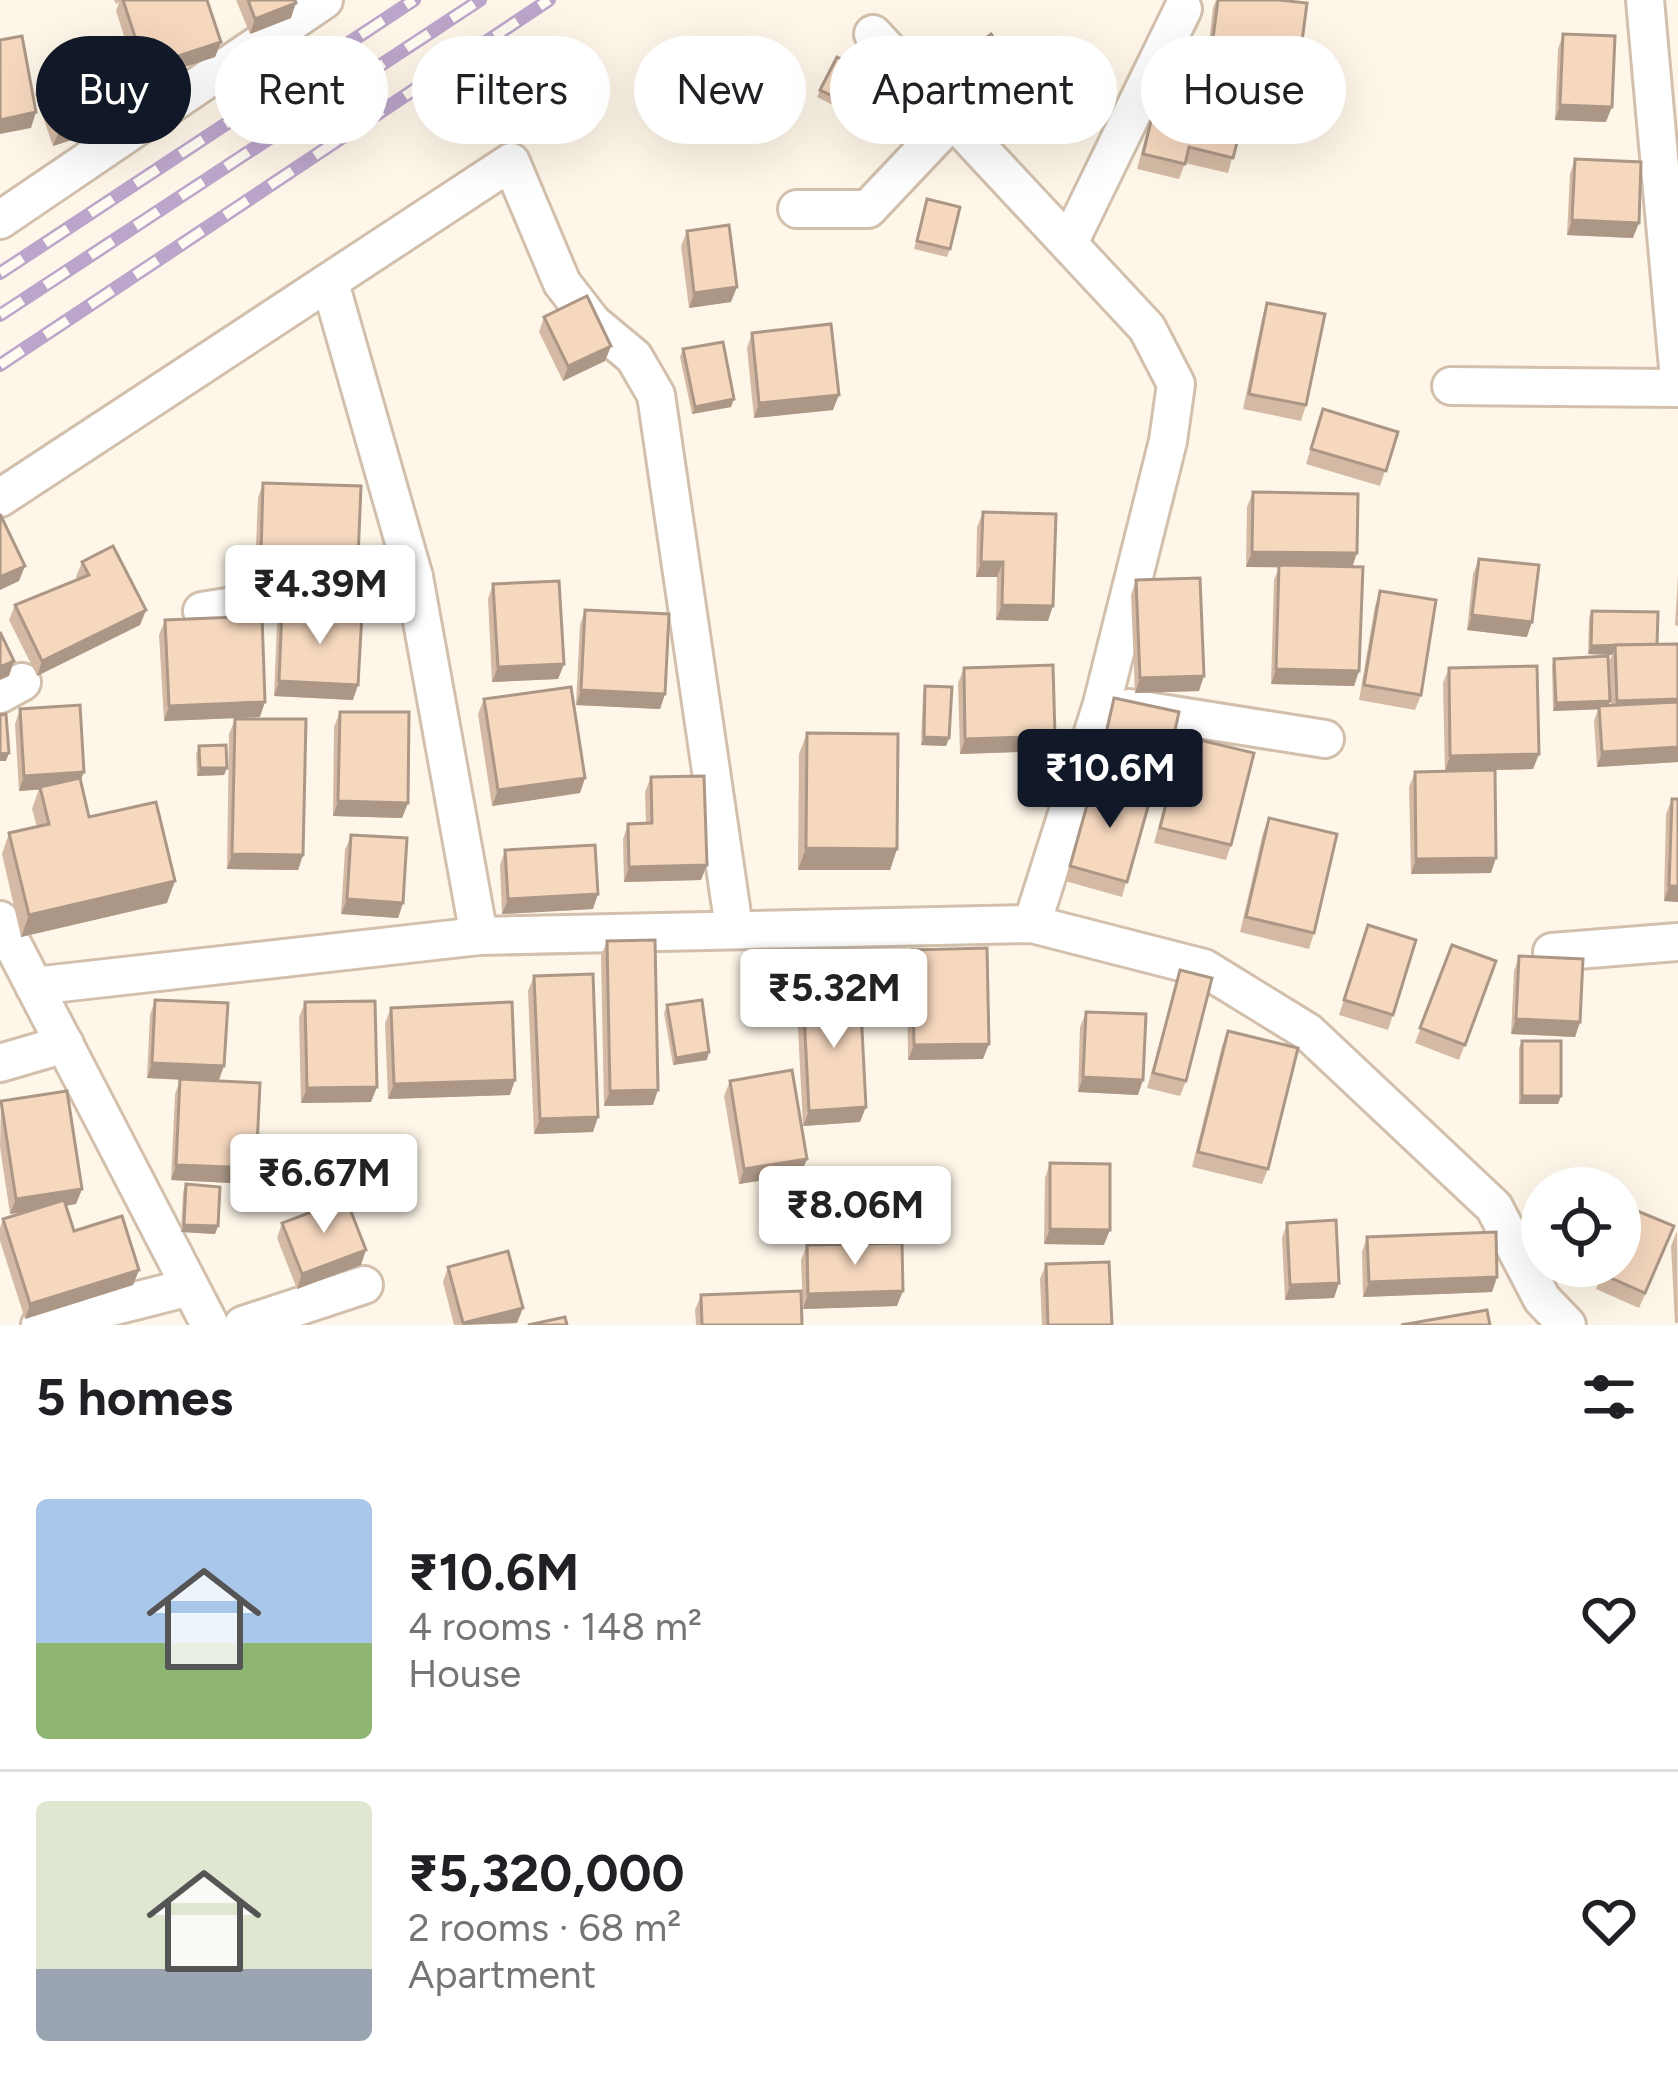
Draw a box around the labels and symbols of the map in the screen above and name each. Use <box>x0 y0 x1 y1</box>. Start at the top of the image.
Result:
pin: ₹4.39M <box>222 545 418 647</box>
pin: ₹10.6M <box>1012 729 1208 831</box>
pin: ₹5.32M <box>736 949 932 1051</box>
pin: ₹6.67M <box>226 1134 422 1236</box>
pin: ₹8.06M <box>757 1166 953 1268</box>

